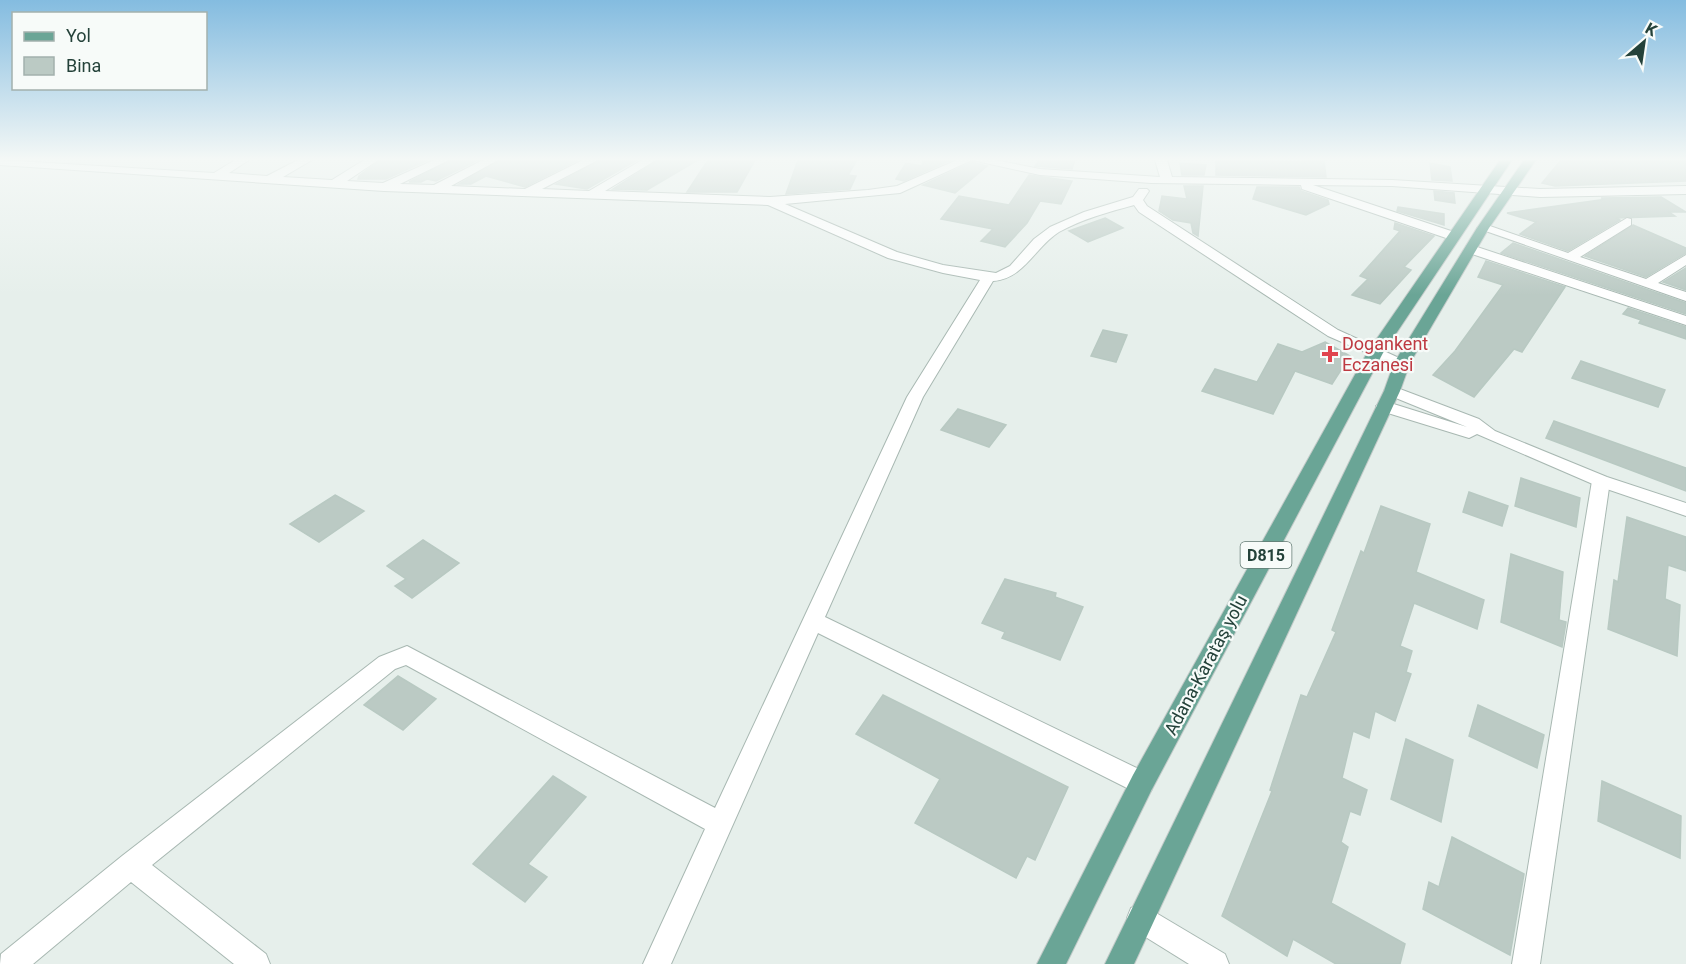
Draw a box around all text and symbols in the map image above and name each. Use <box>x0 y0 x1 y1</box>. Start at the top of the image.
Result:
legend <box>12 12 207 90</box>
north arrow <box>1614 12 1674 72</box>
text: K <box>1642 19 1661 40</box>
text: Yol <box>66 25 91 46</box>
text: Bina <box>66 55 101 76</box>
place label: Dogankent Eczanesi <box>1342 333 1428 375</box>
marker: Dogankent Eczanesi <box>1323 347 1337 361</box>
road number: D815 <box>1240 542 1292 568</box>
street label: Adana-Karataş yolu <box>1160 591 1251 738</box>

